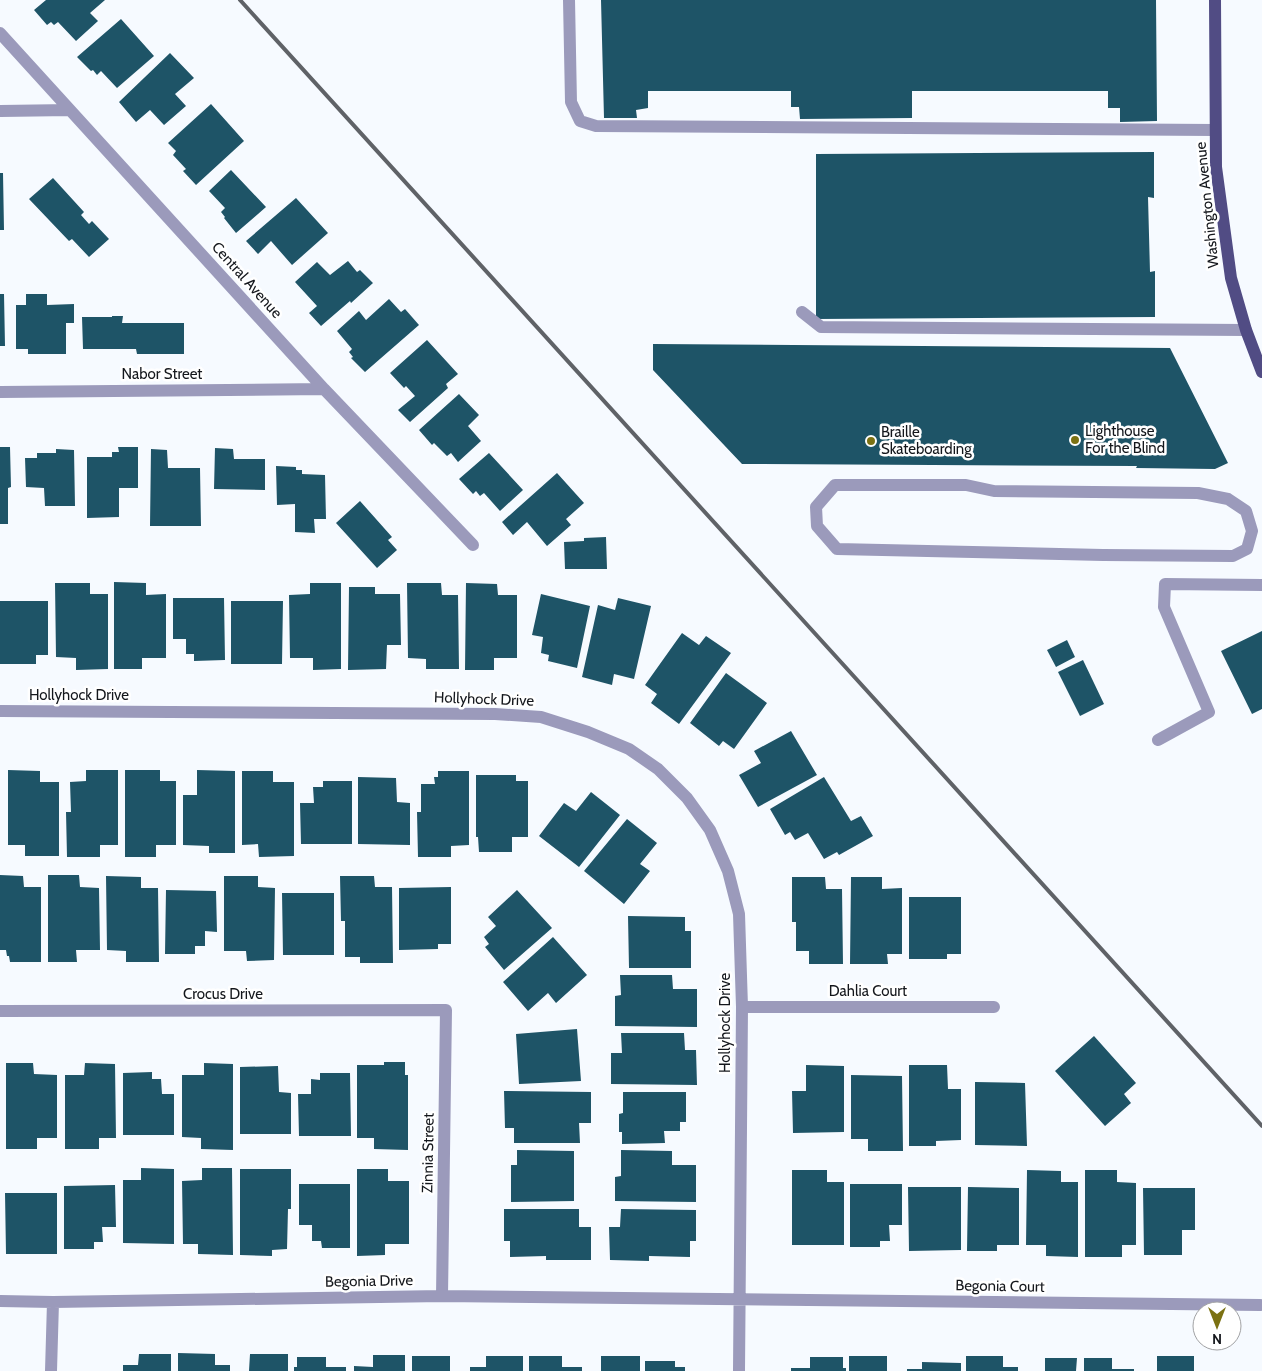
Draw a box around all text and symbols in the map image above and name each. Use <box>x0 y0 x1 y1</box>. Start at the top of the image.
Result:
street label: Washington Avenue <box>1191 141 1223 269</box>
street label: Central Avenue <box>208 238 286 322</box>
street label: Nabor Street <box>122 365 202 383</box>
place label: Lighthouse For the Blind <box>1085 422 1165 457</box>
place label: Braille Skateboarding <box>881 423 972 458</box>
marker: Lighthouse For the Blind <box>1069 434 1081 446</box>
marker: Braille Skateboarding <box>865 435 877 447</box>
street label: Hollyhock Drive <box>29 686 129 704</box>
street label: Hollyhock Drive <box>434 688 535 710</box>
street label: Hollyhock Drive <box>716 973 734 1073</box>
street label: Dahlia Court <box>829 982 907 1000</box>
street label: Crocus Drive <box>183 985 263 1003</box>
street label: Zinnia Street <box>418 1113 438 1193</box>
street label: Begonia Drive <box>325 1271 414 1291</box>
street label: Begonia Court <box>955 1276 1045 1296</box>
north arrow <box>1192 1301 1242 1351</box>
text: N <box>1212 1330 1222 1348</box>

